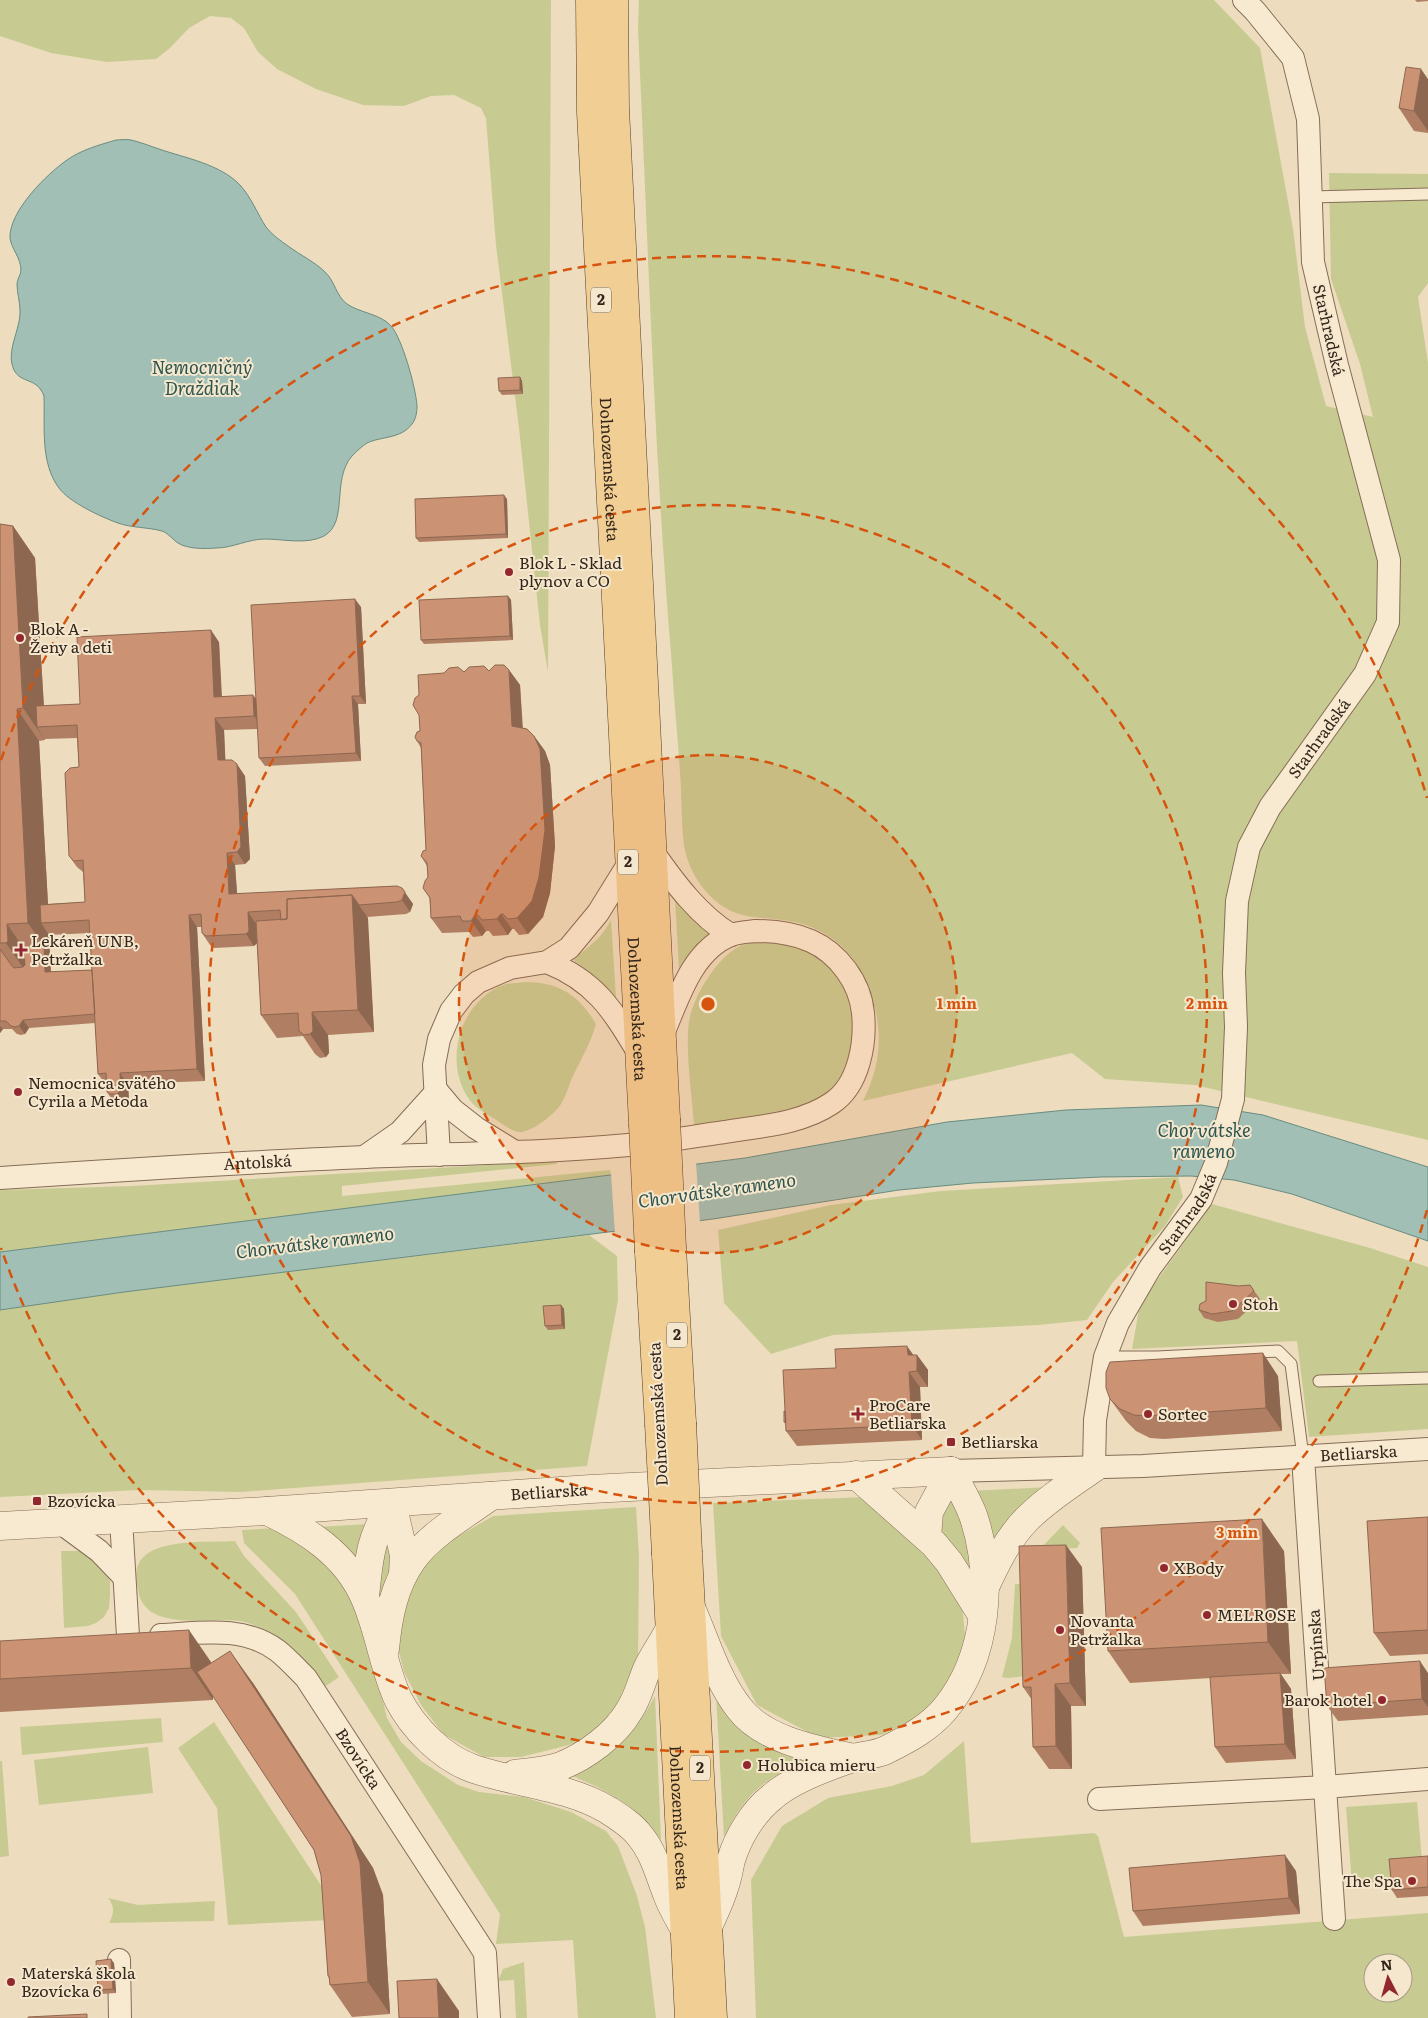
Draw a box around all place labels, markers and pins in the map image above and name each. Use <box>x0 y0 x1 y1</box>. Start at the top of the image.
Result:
place label: Blok L - Sklad plynov a CO <box>519 550 622 592</box>
marker: Blok L - Sklad plynov a CO <box>503 566 515 578</box>
place label: Blok A - Ženy a deti <box>30 616 112 658</box>
marker: Blok A - Ženy a deti <box>14 632 26 644</box>
place label: Lekáreň UNB, Petržalka <box>31 928 139 970</box>
marker: Lekáreň UNB, Petržalka <box>15 944 27 956</box>
centre of rings <box>699 995 717 1013</box>
place label: Nemocnica svätého Cyrila a Metoda <box>28 1070 176 1112</box>
marker: Nemocnica svätého Cyrila a Metoda <box>12 1086 24 1098</box>
place label: Stoh <box>1243 1291 1279 1315</box>
marker: Stoh <box>1227 1298 1239 1310</box>
place label: ProCare Betliarska <box>869 1392 947 1434</box>
place label: Sortec <box>1158 1401 1207 1425</box>
marker: ProCare Betliarska <box>851 1407 865 1421</box>
marker: Sortec <box>1142 1408 1154 1420</box>
place label: Betliarska <box>961 1429 1039 1453</box>
marker: Betliarska <box>945 1436 957 1448</box>
place label: Bzovícka <box>47 1488 116 1512</box>
marker: Bzovícka <box>31 1495 43 1507</box>
place label: XBody <box>1174 1555 1225 1579</box>
marker: XBody <box>1158 1562 1170 1574</box>
place label: MELROSE <box>1217 1602 1296 1626</box>
place label: Novanta Petržalka <box>1070 1608 1142 1650</box>
marker: MELROSE <box>1201 1609 1213 1621</box>
marker: Novanta Petržalka <box>1054 1624 1066 1636</box>
place label: Barok hotel <box>1284 1687 1372 1711</box>
marker: Barok hotel <box>1376 1694 1388 1706</box>
place label: Holubica mieru <box>757 1752 876 1776</box>
marker: Holubica mieru <box>741 1759 753 1771</box>
place label: The Spa <box>1343 1868 1402 1892</box>
marker: The Spa <box>1406 1875 1418 1887</box>
place label: Materská škola Bzovícka 6 <box>21 1960 136 2002</box>
marker: Materská škola Bzovícka 6 <box>5 1976 17 1988</box>

